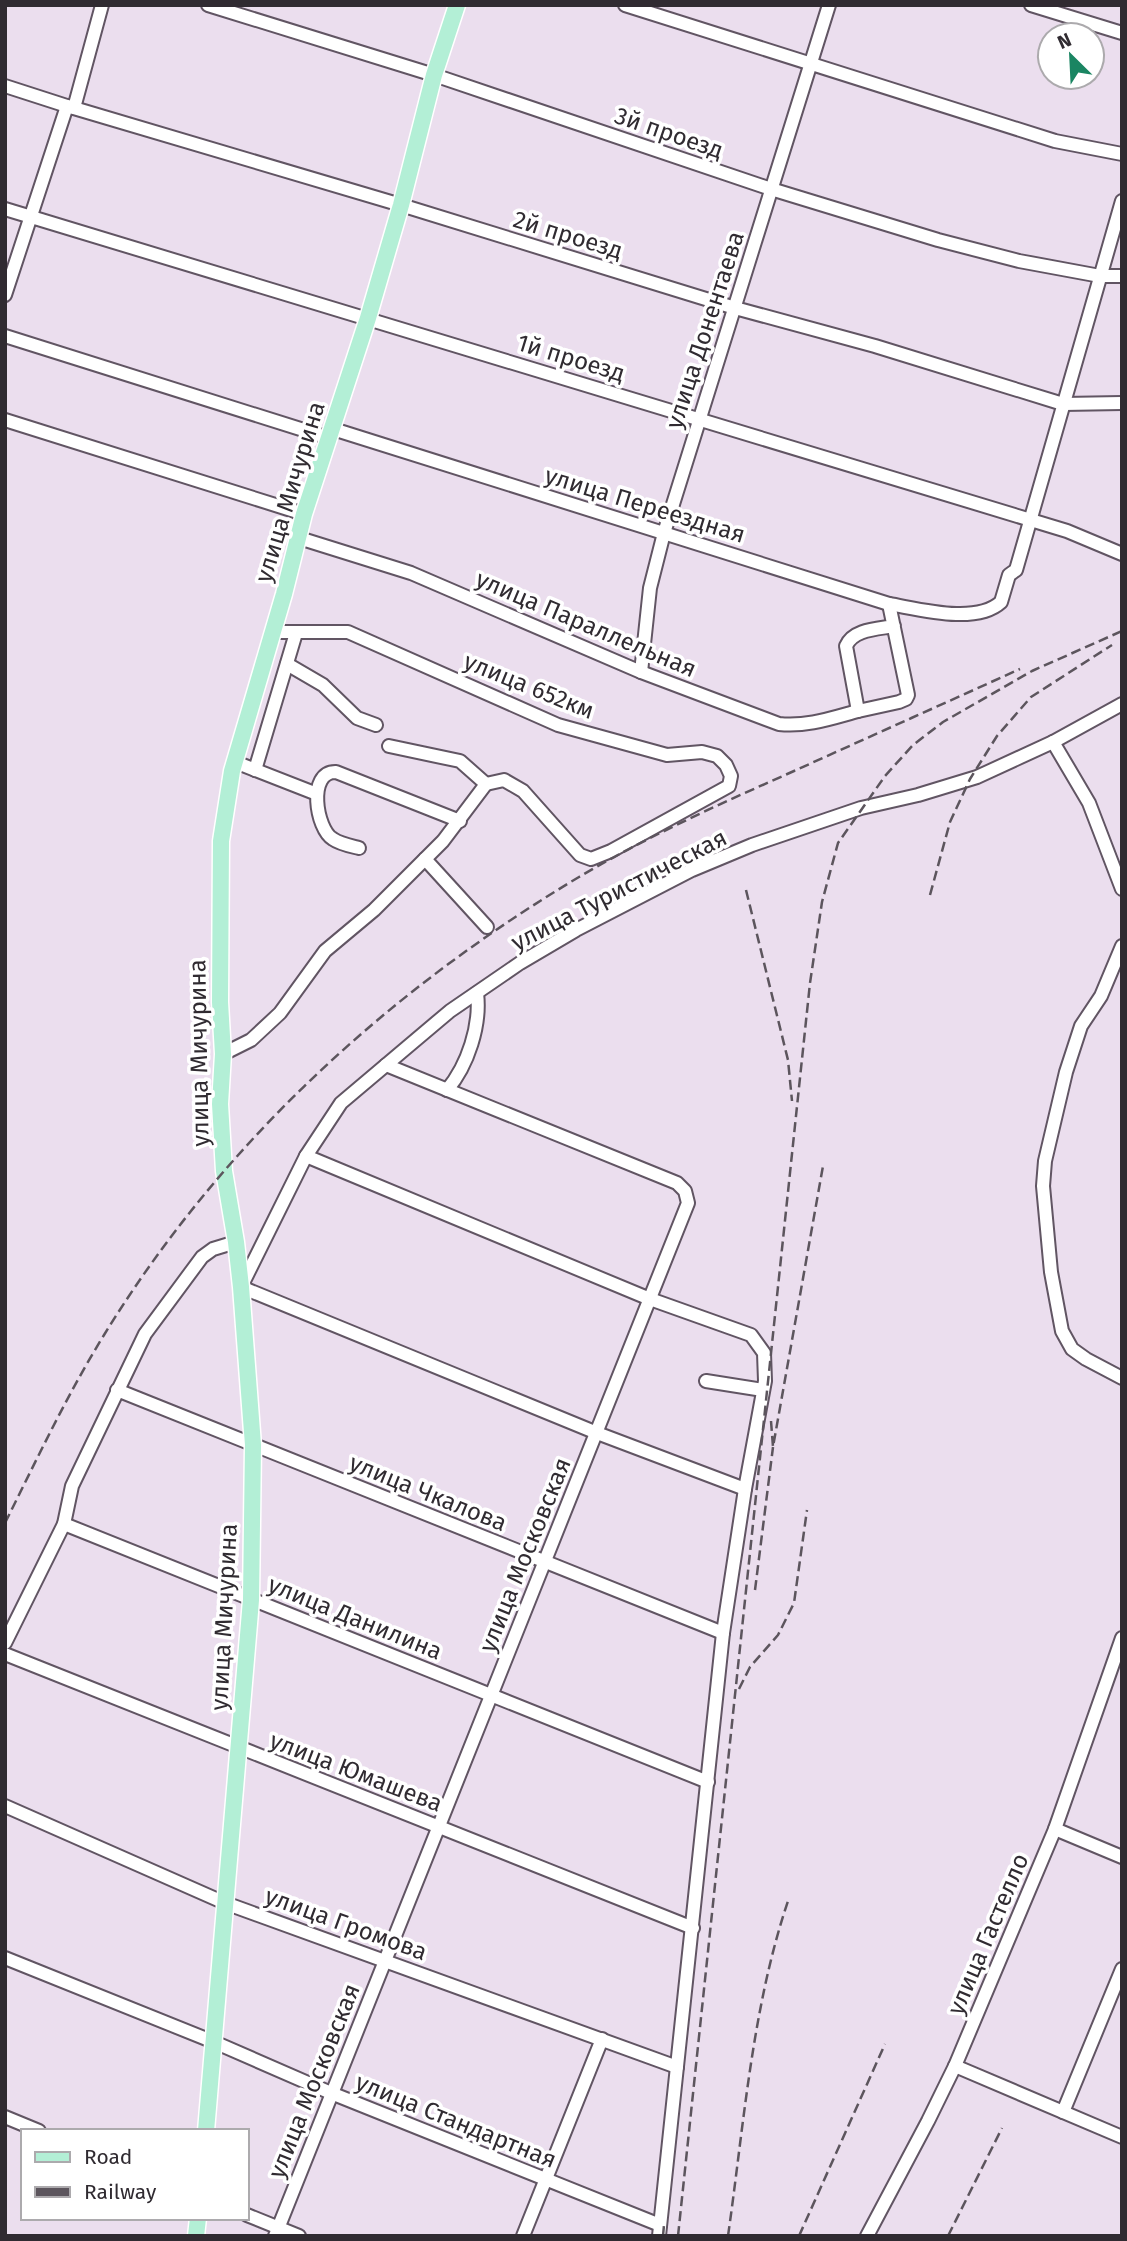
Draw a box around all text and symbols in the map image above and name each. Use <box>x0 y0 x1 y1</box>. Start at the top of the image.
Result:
north arrow <box>1036 21 1106 91</box>
text: N <box>1054 28 1075 54</box>
street label: 3й проезд <box>611 101 727 165</box>
street label: 2й проезд <box>510 205 626 265</box>
street label: улица Донентаева <box>660 228 750 432</box>
street label: 1й проезд <box>514 328 628 388</box>
street label: улица Мичурина <box>249 398 331 586</box>
street label: улица Переездная <box>541 461 749 549</box>
street label: улица Параллельная <box>472 565 700 683</box>
street label: улица 652км <box>460 647 598 725</box>
street label: улица Туристическая <box>507 823 731 957</box>
street label: улица Мичурина <box>183 959 215 1147</box>
street label: улица Чкалова <box>345 1449 511 1537</box>
street label: улица Московская <box>473 1454 577 1656</box>
street label: улица Мичурина <box>205 1523 243 1711</box>
street label: улица Данилина <box>264 1570 446 1666</box>
street label: улица Юмашева <box>266 1726 446 1818</box>
street label: улица Гастелло <box>941 1849 1035 2019</box>
street label: улица Громова <box>261 1882 431 1966</box>
street label: улица Московская <box>262 1980 366 2182</box>
street label: улица Стандартная <box>352 2068 560 2174</box>
legend <box>21 2129 248 2220</box>
text: Road <box>84 2144 132 2170</box>
text: Railway <box>84 2179 157 2205</box>

